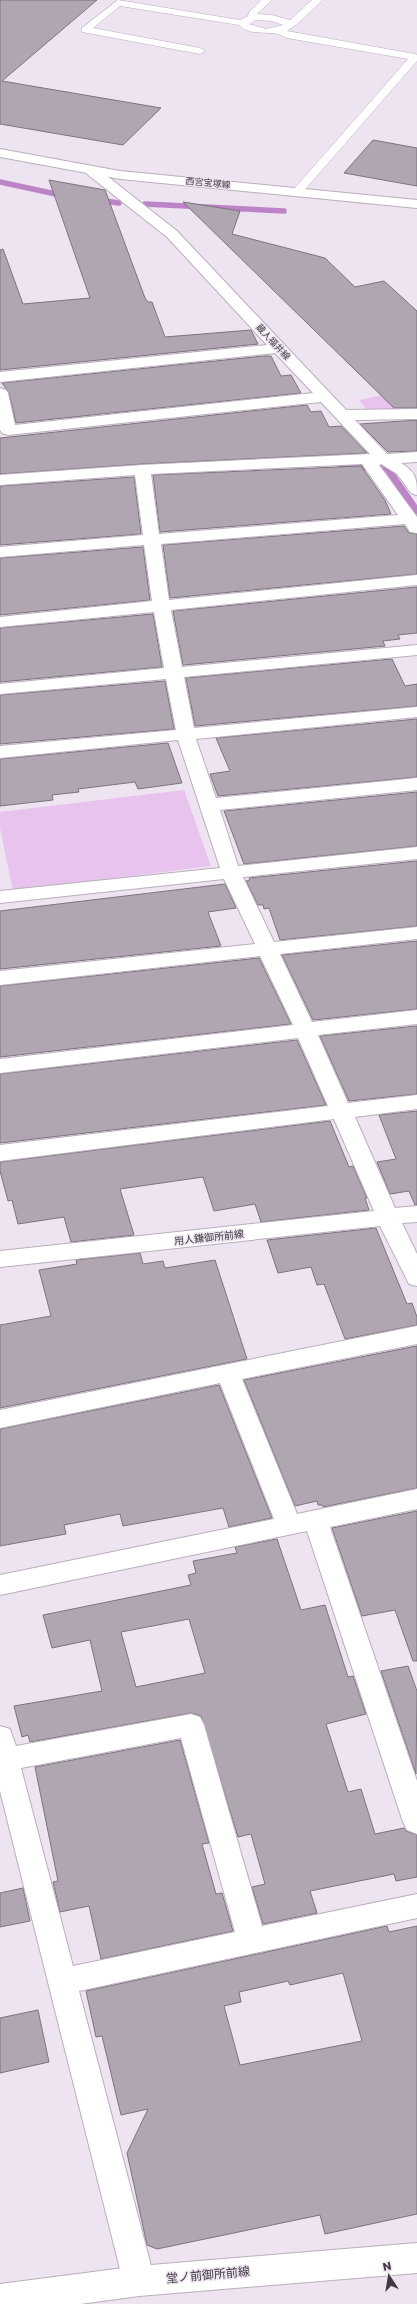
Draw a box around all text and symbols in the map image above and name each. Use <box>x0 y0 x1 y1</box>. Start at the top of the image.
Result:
street label: 西宮宝塚線 <box>185 175 232 191</box>
street label: 蔵人福井線 <box>253 321 293 363</box>
street label: 用人鎌御所前線 <box>173 1226 245 1249</box>
north arrow <box>369 2256 409 2296</box>
text: N <box>381 2258 393 2275</box>
street label: 堂ノ前御所前線 <box>165 2262 251 2287</box>

